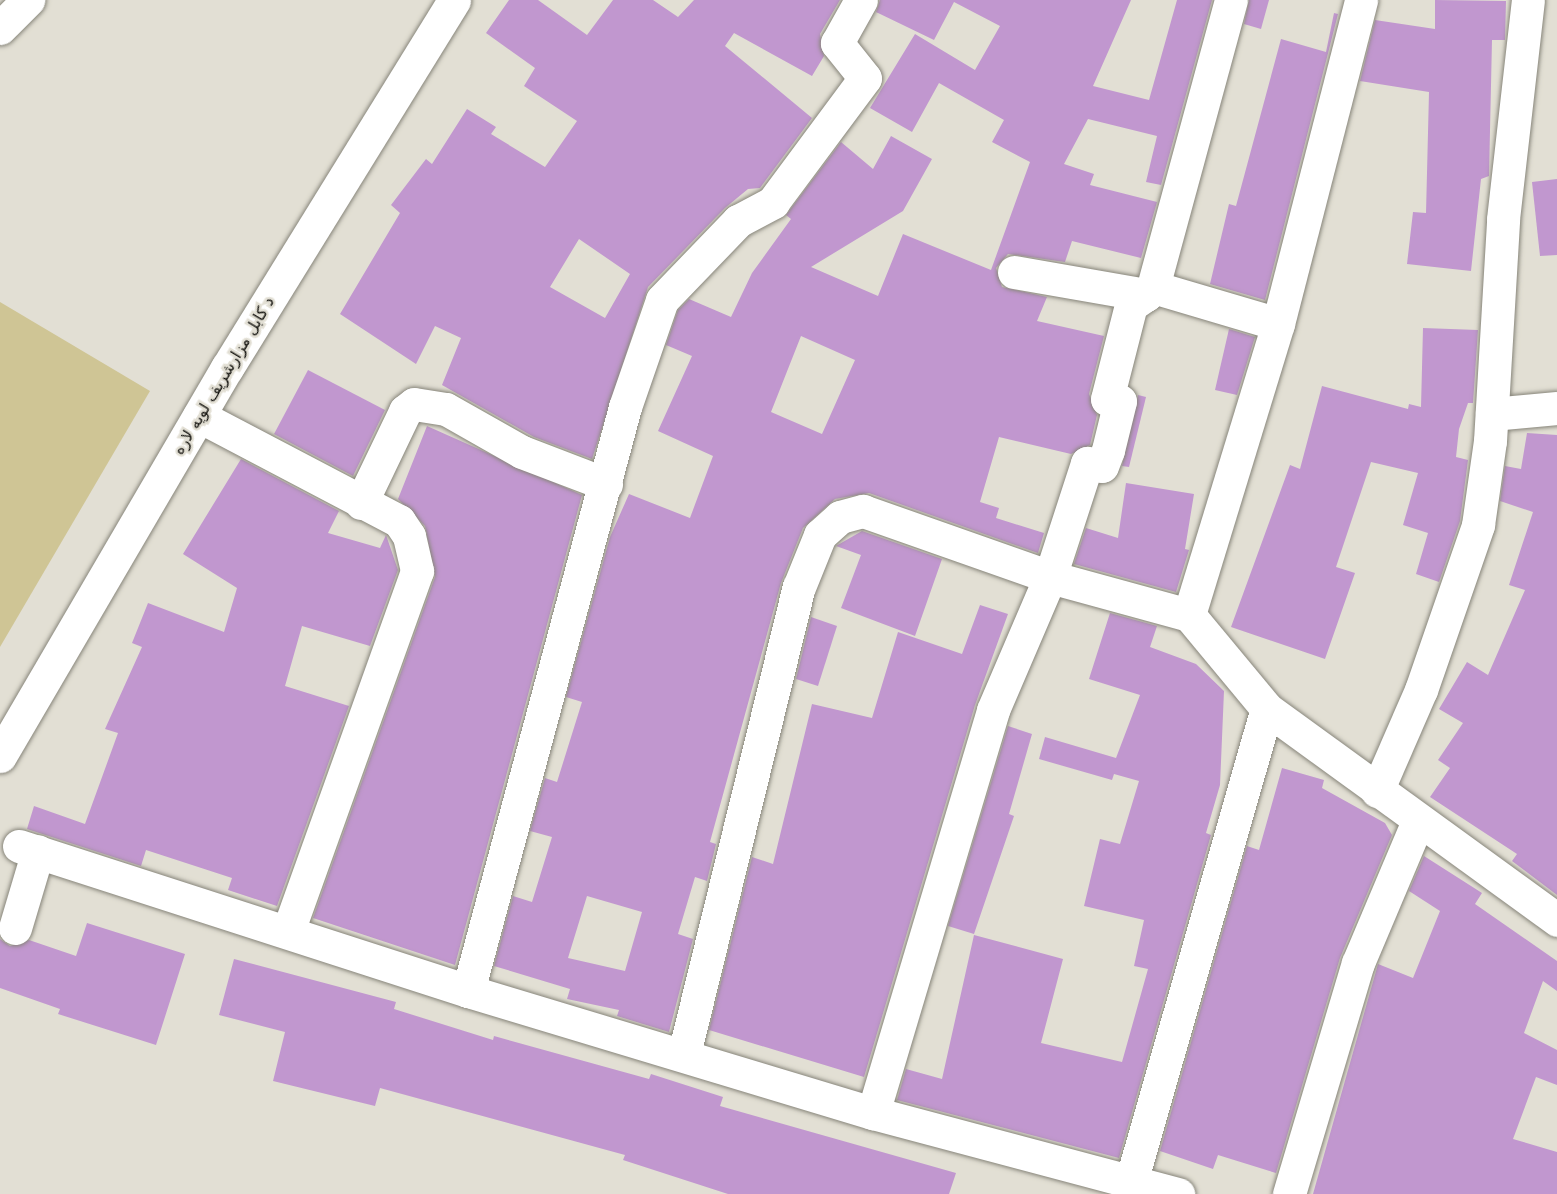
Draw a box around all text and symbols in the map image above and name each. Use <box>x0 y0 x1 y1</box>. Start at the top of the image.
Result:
street label: د کابل مزارشریف لویه لاره <box>169 294 279 458</box>

